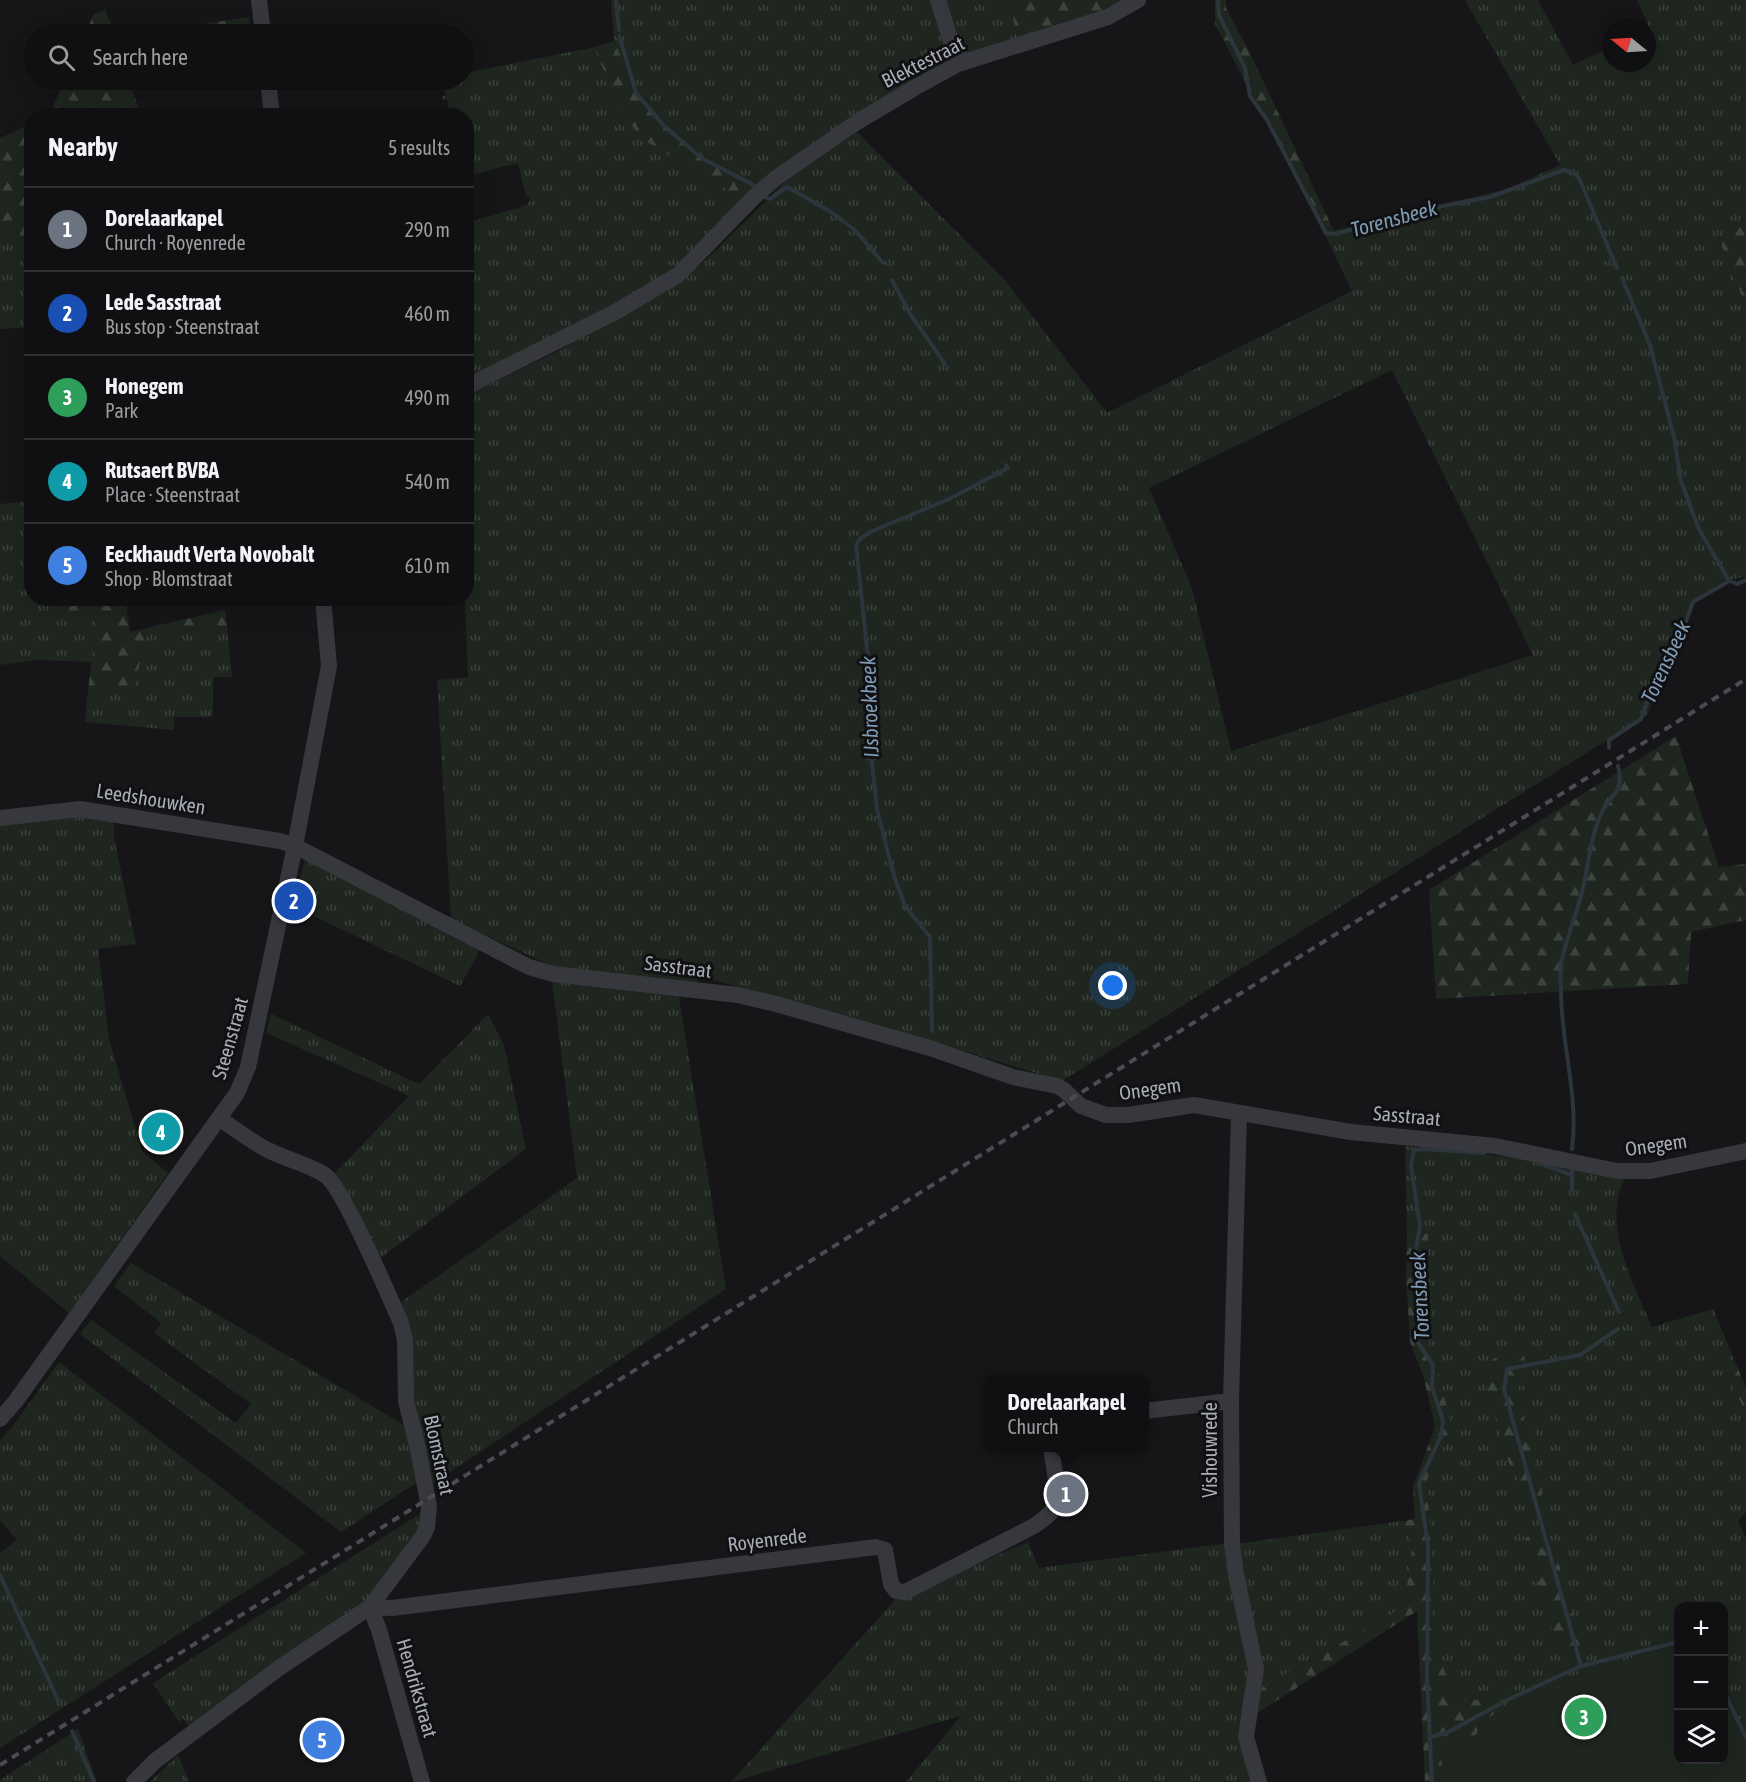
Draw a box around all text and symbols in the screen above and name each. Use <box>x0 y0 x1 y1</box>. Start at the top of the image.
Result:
north arrow <box>1602 18 1656 72</box>
search box <box>24 24 474 90</box>
street label: Blektestraat <box>878 31 968 92</box>
icon: search <box>45 41 78 74</box>
text: Search here <box>93 44 188 70</box>
text: Nearby <box>48 132 118 162</box>
text: 5 results <box>388 136 450 159</box>
water label: Torensbeek <box>1348 195 1440 241</box>
text: Dorelaarkapel <box>105 205 223 231</box>
text: 1 <box>63 218 72 241</box>
text: 290 m <box>405 218 450 241</box>
text: Church · Royenrede <box>105 231 246 254</box>
text: Lede Sasstraat <box>105 289 221 315</box>
text: 2 <box>63 302 72 325</box>
text: 460 m <box>405 302 450 325</box>
text: Bus stop · Steenstraat <box>105 315 260 338</box>
text: Honegem <box>105 373 184 399</box>
text: 3 <box>63 386 72 409</box>
text: 490 m <box>405 386 450 409</box>
text: Park <box>105 399 138 422</box>
text: Rutsaert BVBA <box>105 457 219 483</box>
text: 4 <box>63 470 72 493</box>
text: 540 m <box>405 470 450 493</box>
text: Place · Steenstraat <box>105 483 240 506</box>
text: Eeckhaudt Verta Novobalt <box>105 541 314 567</box>
text: 5 <box>63 554 72 577</box>
text: 610 m <box>405 554 450 577</box>
text: Shop · Blomstraat <box>105 567 233 590</box>
water label: Torensbeek <box>1636 616 1695 707</box>
water label: IJsbroekbeek <box>855 655 883 758</box>
street label: Leedshouwken <box>95 779 207 818</box>
pin: 2 <box>274 878 314 924</box>
street label: Sasstraat <box>643 951 713 982</box>
your location <box>1098 971 1127 1000</box>
street label: Steenstraat <box>207 994 252 1082</box>
street label: Onegem <box>1118 1073 1182 1104</box>
street label: Sasstraat <box>1372 1101 1442 1130</box>
pin: 4 <box>142 1110 180 1154</box>
street label: Onegem <box>1624 1129 1688 1160</box>
water label: Torensbeek <box>1405 1251 1433 1341</box>
popup <box>984 1374 1149 1452</box>
text: Dorelaarkapel <box>1007 1389 1126 1415</box>
street label: Vishouwrede <box>1198 1402 1221 1498</box>
street label: Blomstraat <box>420 1413 459 1497</box>
text: Church <box>1007 1415 1059 1438</box>
pin: 1 <box>1046 1472 1086 1516</box>
street label: Royenrede <box>726 1523 808 1556</box>
map controls <box>1674 1602 1728 1764</box>
button: + <box>1674 1602 1728 1656</box>
street label: Hendrikstraat <box>392 1636 443 1740</box>
button: − <box>1674 1656 1728 1710</box>
pin: 3 <box>1564 1694 1604 1740</box>
button: layers <box>1674 1710 1728 1764</box>
pin: 5 <box>302 1718 342 1762</box>

